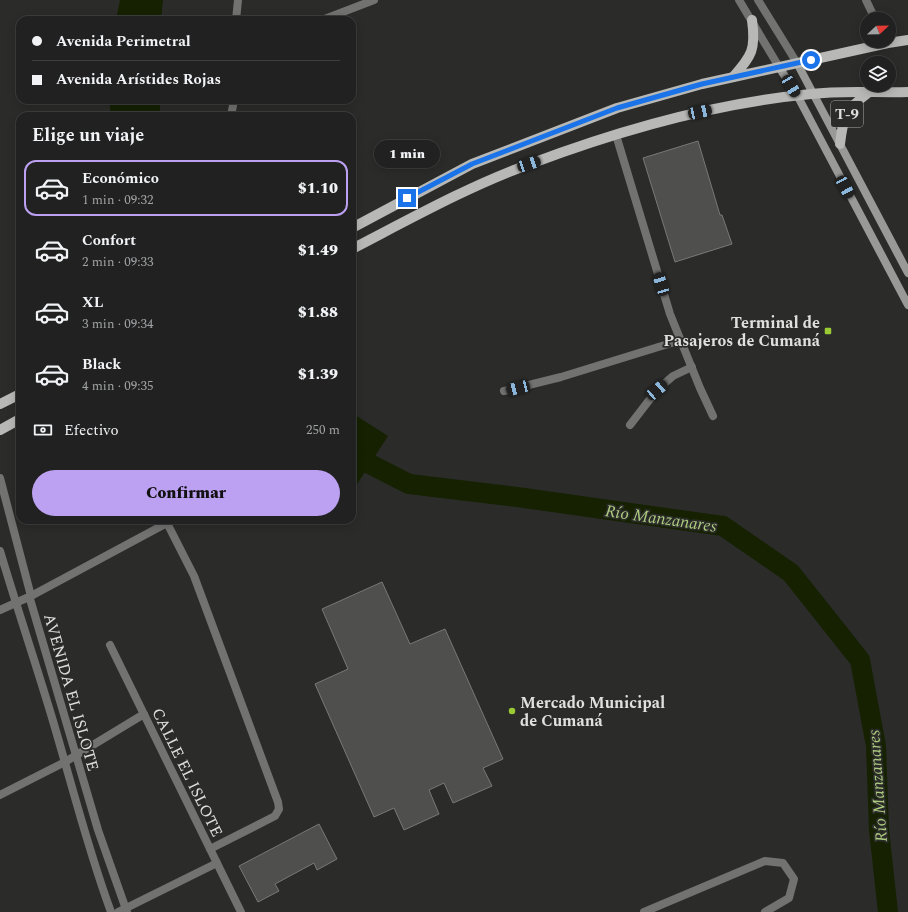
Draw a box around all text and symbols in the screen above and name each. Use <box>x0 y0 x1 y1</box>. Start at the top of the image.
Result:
north arrow <box>860 12 896 48</box>
map controls <box>860 12 896 92</box>
text: Avenida Perimetral <box>56 30 191 53</box>
route start <box>802 51 820 69</box>
button: layers <box>860 56 896 92</box>
text: Avenida Arístides Rojas <box>56 68 221 91</box>
car <box>780 73 802 99</box>
road number: T-9 <box>831 101 863 127</box>
car <box>687 104 713 120</box>
text: Elige un viaje <box>32 122 144 149</box>
callout: 1 min <box>374 140 440 168</box>
text: 1 min <box>389 144 425 164</box>
car <box>516 155 542 173</box>
text: Económico <box>82 167 159 190</box>
icon: car <box>34 170 70 206</box>
car <box>834 174 856 200</box>
text: $1.10 <box>298 177 338 200</box>
route end <box>398 189 416 207</box>
text: 1 min · 09:32 <box>82 190 154 210</box>
text: Confort <box>82 229 136 252</box>
icon: car <box>34 232 70 268</box>
text: $1.49 <box>298 239 338 262</box>
text: 2 min · 09:33 <box>82 252 154 272</box>
car <box>652 271 670 297</box>
text: XL <box>82 291 103 314</box>
icon: car <box>34 294 70 330</box>
text: $1.88 <box>298 301 338 324</box>
place label: Terminal de Pasajeros de Cumaná <box>663 311 821 353</box>
text: 3 min · 09:34 <box>82 314 154 334</box>
marker: Terminal de Pasajeros de Cumaná <box>823 326 833 336</box>
text: Black <box>82 353 121 376</box>
icon: car <box>34 356 70 392</box>
text: $1.39 <box>298 363 338 386</box>
text: 4 min · 09:35 <box>82 376 154 396</box>
car <box>644 378 670 402</box>
car <box>505 379 531 397</box>
icon: cash <box>32 419 54 441</box>
text: Efectivo <box>64 419 119 442</box>
text: 250 m <box>306 420 340 440</box>
button: Confirmar <box>32 470 340 516</box>
water label: Río Manzanares <box>603 498 718 540</box>
street label: AVENIDA EL ISLOTE <box>37 610 105 774</box>
place label: Mercado Municipal de Cumaná <box>520 691 665 733</box>
street label: CALLE EL ISLOTE <box>145 704 229 841</box>
marker: Mercado Municipal de Cumaná <box>507 706 517 716</box>
water label: Río Manzanares <box>861 729 895 843</box>

